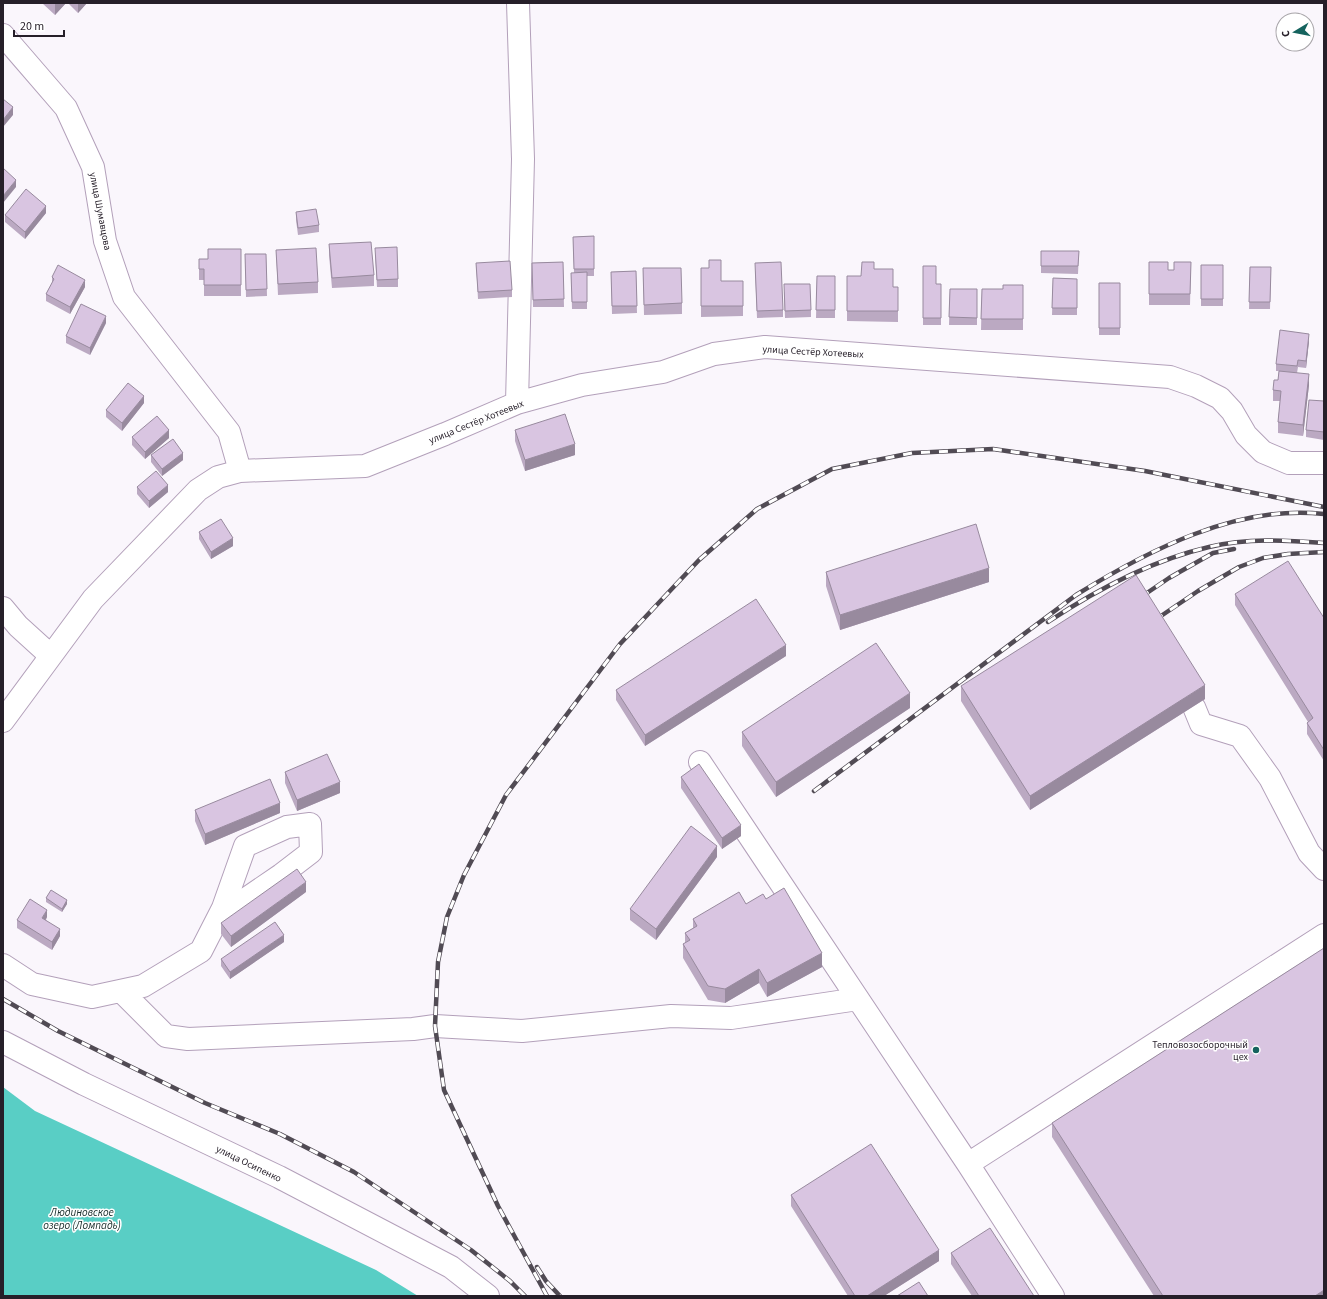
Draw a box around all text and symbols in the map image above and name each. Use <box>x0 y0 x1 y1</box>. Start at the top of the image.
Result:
scale bar <box>14 12 64 38</box>
north arrow <box>1275 12 1315 52</box>
text: 20 m <box>20 18 44 35</box>
text: С <box>1278 29 1294 38</box>
street label: улица Шумавцова <box>86 171 114 251</box>
street label: улица Сестёр Хотеевых <box>762 342 864 362</box>
street label: улица Сестёр Хотеевых <box>427 396 526 447</box>
place label: Тепловозосборочный цех <box>1152 1038 1249 1064</box>
marker: Тепловозосборочный цех <box>1251 1045 1261 1055</box>
street label: улица Осипенко <box>213 1142 284 1186</box>
water label: Людиновское озеро (Ломпадь) <box>43 1205 121 1233</box>

